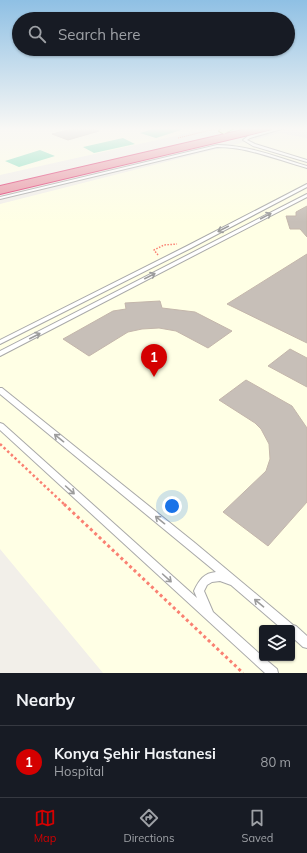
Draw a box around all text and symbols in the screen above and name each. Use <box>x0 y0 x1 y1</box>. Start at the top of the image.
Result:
search box <box>12 12 295 56</box>
icon: search <box>26 23 48 45</box>
text: Search here <box>58 25 140 44</box>
one-way arrow <box>259 212 271 220</box>
one-way arrow <box>217 226 229 234</box>
one-way arrow <box>144 272 156 280</box>
one-way arrow <box>28 332 40 339</box>
pin: 1 <box>141 344 167 377</box>
one-way arrow <box>53 433 64 442</box>
one-way arrow <box>65 486 75 495</box>
your location <box>162 496 182 516</box>
one-way arrow <box>154 515 165 524</box>
one-way arrow <box>162 573 172 582</box>
one-way arrow <box>254 598 265 607</box>
map controls <box>259 625 295 661</box>
button: layers <box>259 625 295 661</box>
text: Nearby <box>16 689 75 710</box>
text: Konya Şehir Hastanesi <box>54 744 216 763</box>
text: 1 <box>25 754 33 770</box>
text: 80 m <box>261 754 291 770</box>
text: Hospital <box>54 763 104 779</box>
tab: Map <box>34 807 56 845</box>
tab: Directions <box>124 807 174 845</box>
tab: Saved <box>242 807 273 845</box>

